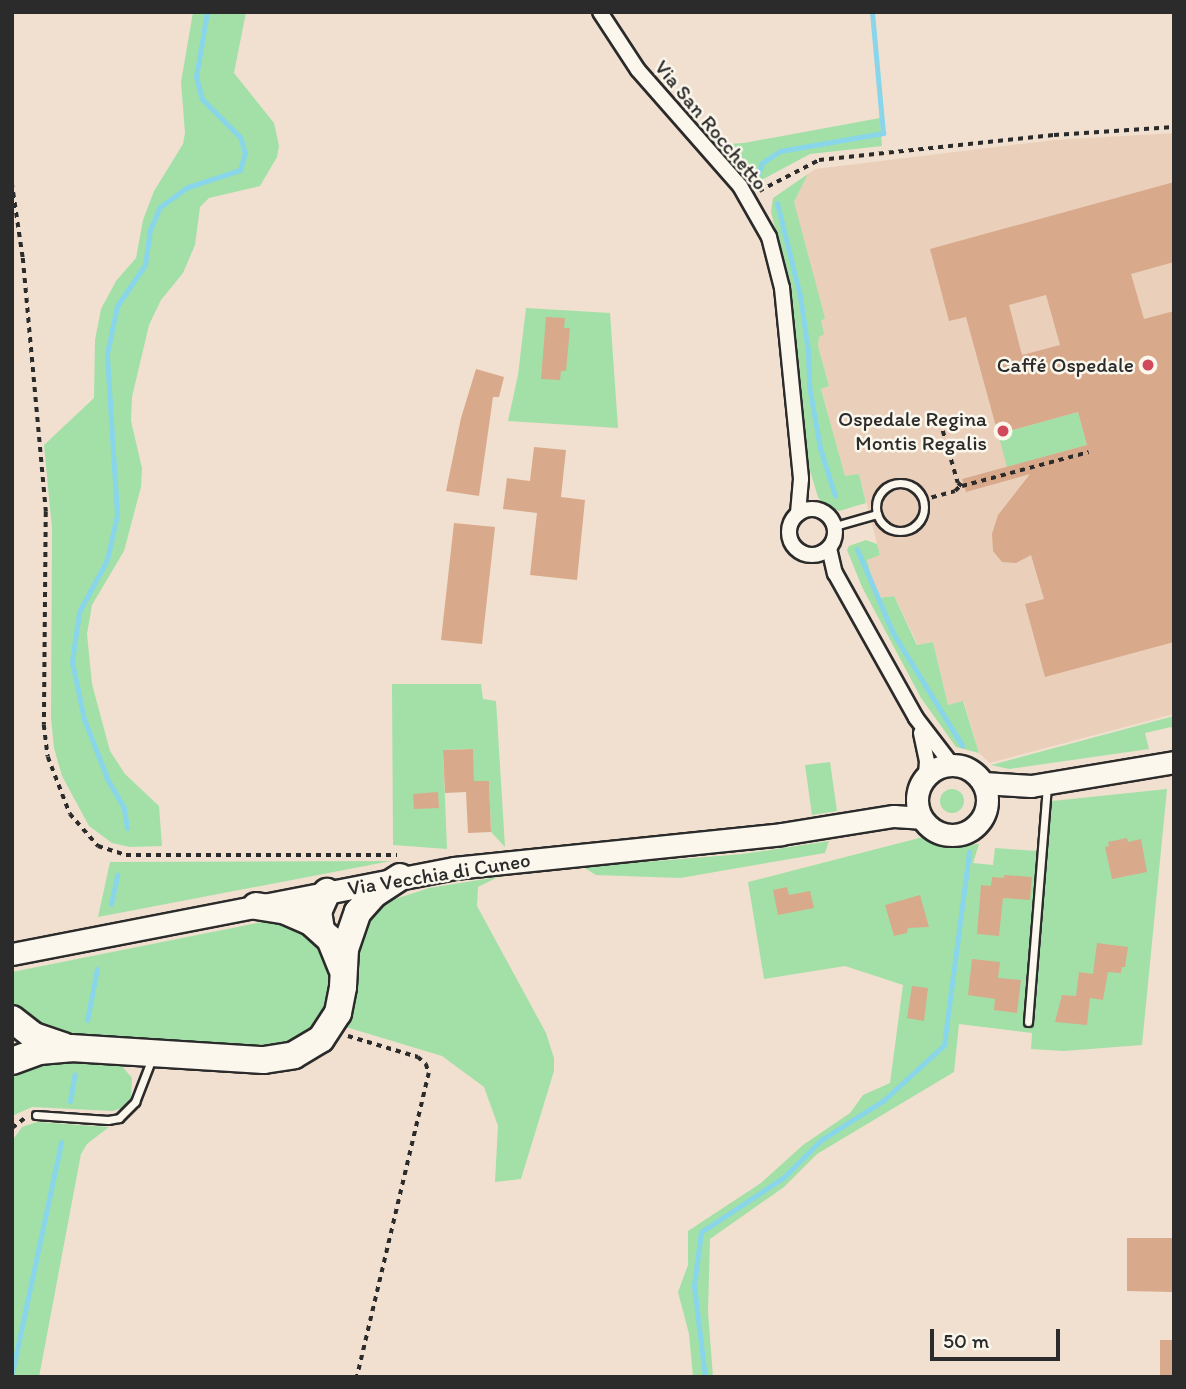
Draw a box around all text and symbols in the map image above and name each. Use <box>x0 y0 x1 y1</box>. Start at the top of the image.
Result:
street label: Via San Rocchetto <box>649 55 773 195</box>
place label: Caffé Ospedale <box>997 352 1134 378</box>
marker: Caffé Ospedale <box>1140 357 1156 373</box>
place label: Ospedale Regina Montis Regalis <box>839 406 987 456</box>
marker: Ospedale Regina Montis Regalis <box>993 421 1013 441</box>
street label: Via Vecchia di Cuneo <box>346 847 532 901</box>
scale bar <box>934 1316 1064 1360</box>
text: 50 m <box>943 1328 989 1353</box>

